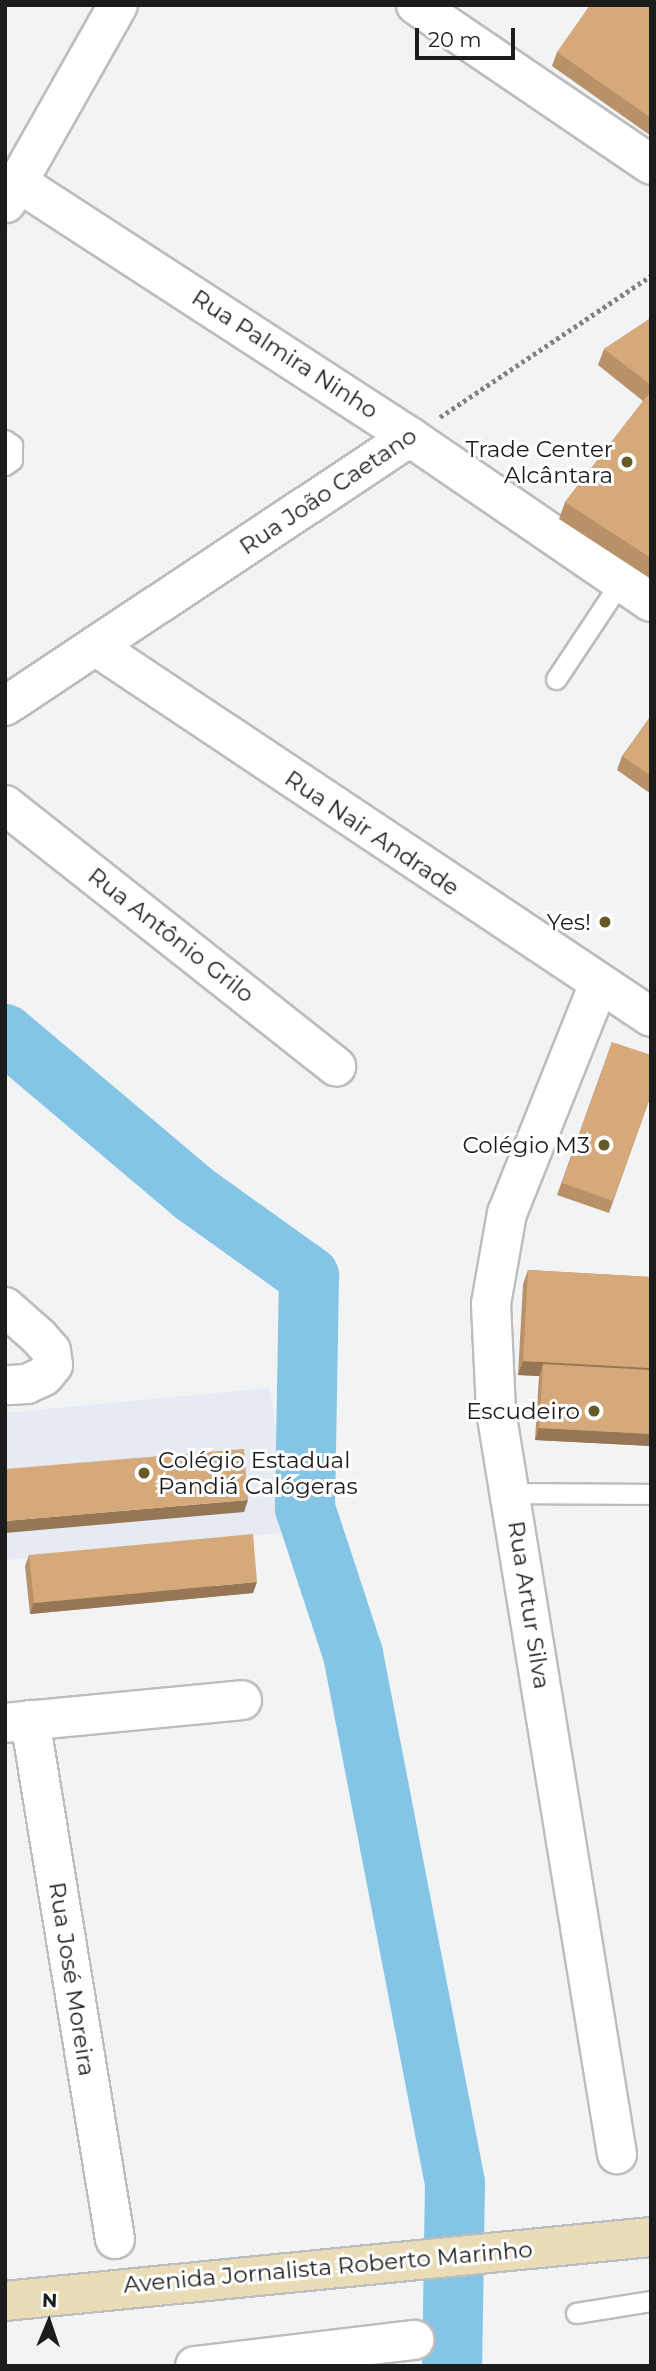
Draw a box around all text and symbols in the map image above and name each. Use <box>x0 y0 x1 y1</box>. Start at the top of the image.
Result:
scale bar <box>418 14 518 58</box>
text: 20 m <box>428 27 482 52</box>
street label: Rua Palmira Ninho <box>187 283 383 425</box>
street label: Rua João Caetano <box>234 422 422 560</box>
place label: Trade Center Alcântara <box>466 435 613 489</box>
marker: Trade Center Alcântara <box>619 454 635 470</box>
street label: Rua Nair Andrade <box>280 764 464 902</box>
street label: Rua Antônio Grilo <box>83 862 259 1008</box>
place label: Yes! <box>547 908 591 936</box>
marker: Yes! <box>597 914 613 930</box>
place label: Colégio M3 <box>462 1131 590 1159</box>
marker: Colégio M3 <box>596 1137 612 1153</box>
place label: Escudeiro <box>466 1397 580 1425</box>
marker: Escudeiro <box>586 1403 602 1419</box>
place label: Colégio Estadual Pandiá Calógeras <box>158 1446 358 1500</box>
marker: Colégio Estadual Pandiá Calógeras <box>136 1465 152 1481</box>
street label: Rua Artur Silva <box>502 1519 556 1691</box>
street label: Rua José Moreira <box>43 1880 101 2078</box>
street label: Avenida Jornalista Roberto Marinho <box>122 2235 534 2299</box>
north arrow <box>14 2287 84 2357</box>
text: N <box>42 2289 58 2312</box>

